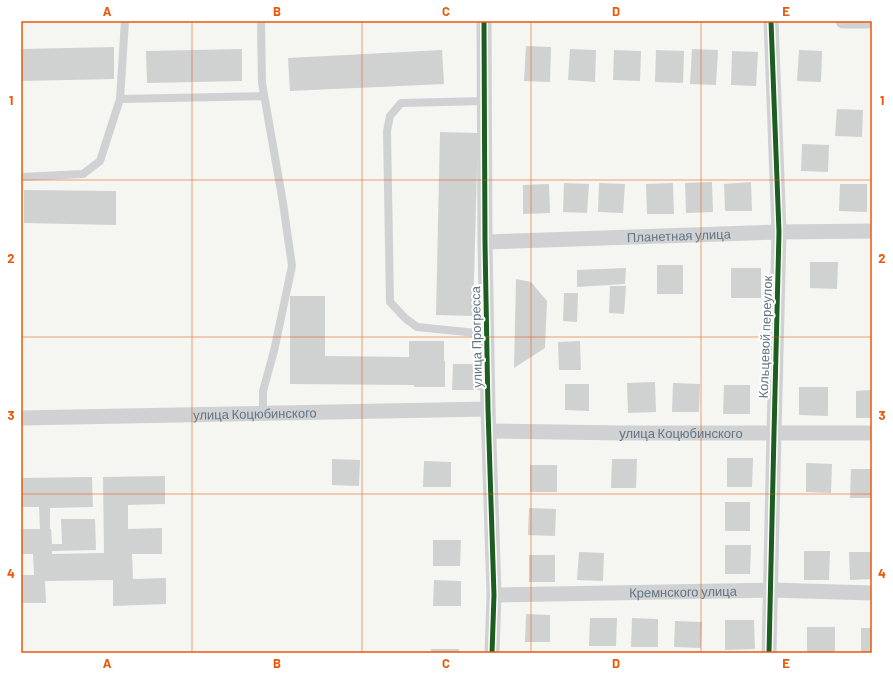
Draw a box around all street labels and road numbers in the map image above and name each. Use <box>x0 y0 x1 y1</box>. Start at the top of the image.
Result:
street label: Планетная улица <box>627 226 732 245</box>
street label: Кольцевой переулок <box>755 275 775 399</box>
street label: улица Прогресса <box>467 285 485 388</box>
street label: улица Коцюбинского <box>193 404 317 423</box>
street label: улица Коцюбинского <box>619 425 743 441</box>
street label: Кремнского улица <box>629 583 738 601</box>

